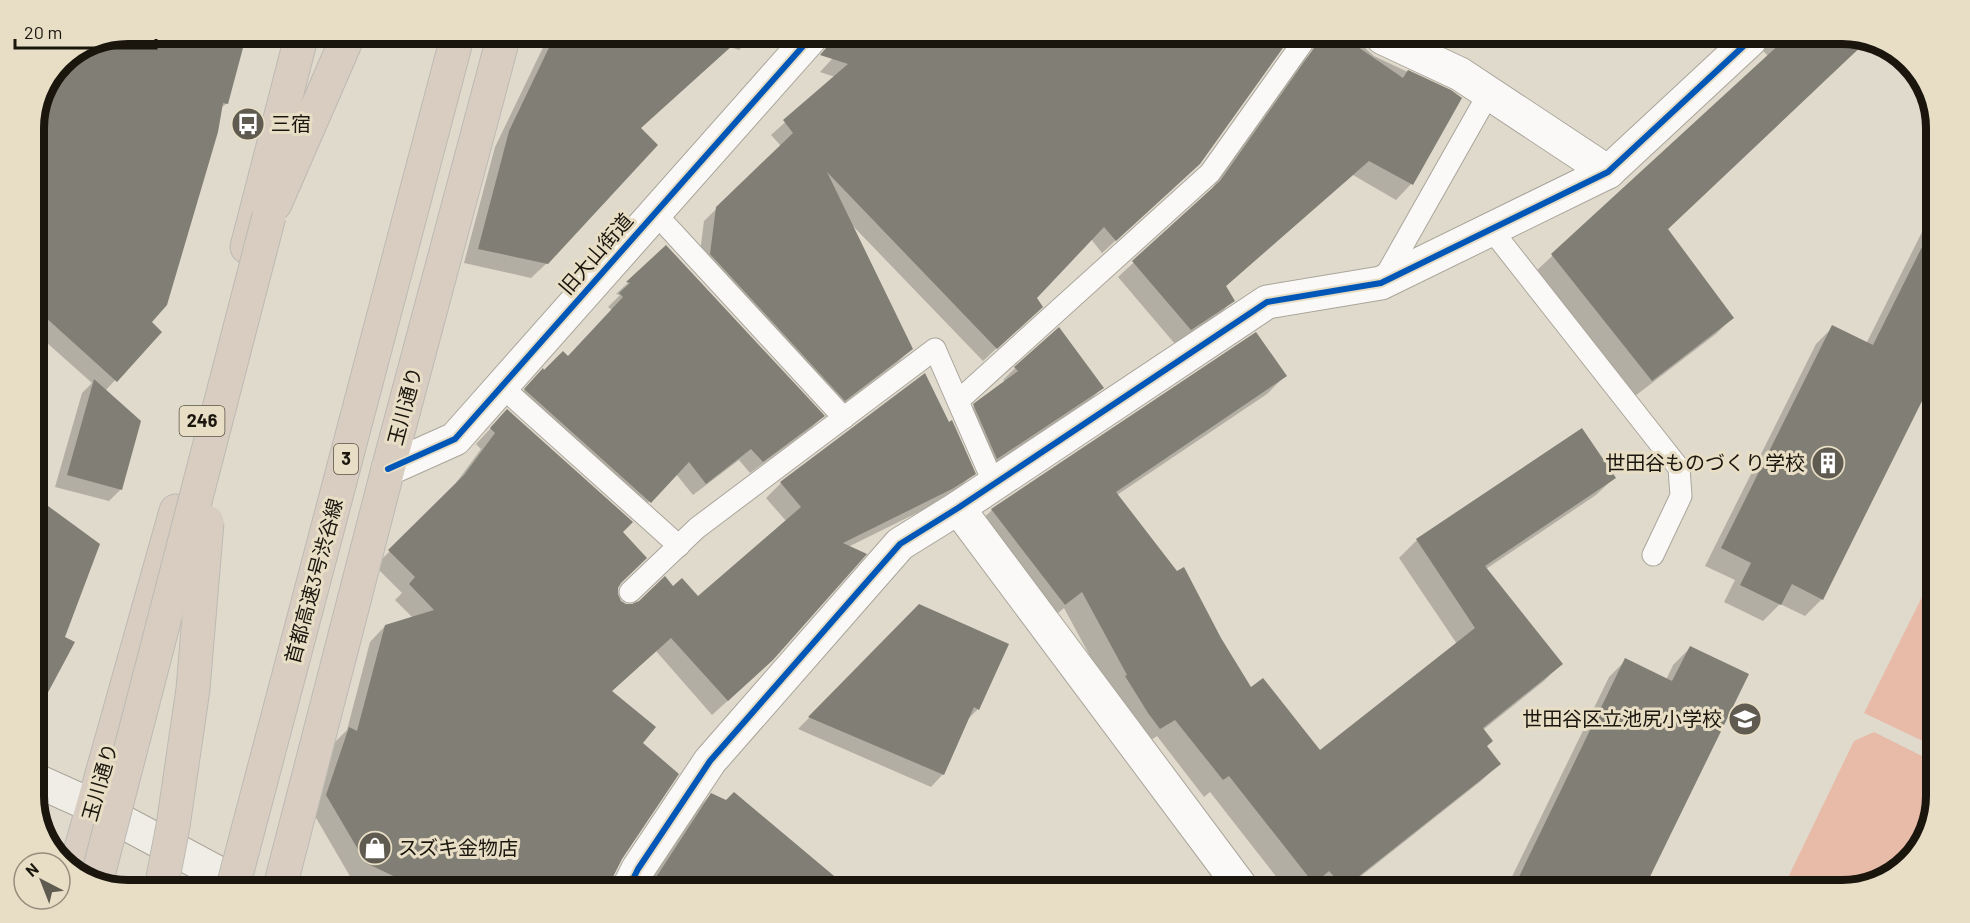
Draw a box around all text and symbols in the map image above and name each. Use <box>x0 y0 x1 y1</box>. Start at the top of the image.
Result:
scale bar <box>15 12 156 50</box>
text: 20 m <box>24 21 62 43</box>
bus stop icon: 三宿 <box>230 106 266 142</box>
place label: 三宿 <box>271 111 311 135</box>
street label: 旧大山街道 <box>553 208 637 299</box>
street label: 玉川通り <box>382 364 426 447</box>
road number: 246 <box>180 406 224 436</box>
road number: 3 <box>334 444 358 474</box>
building icon: 世田谷ものづくり学校 <box>1810 445 1846 481</box>
place label: 世田谷ものづくり学校 <box>1605 450 1805 474</box>
street label: 首都高速3号渋谷線 <box>279 495 347 666</box>
school or university icon: 世田谷区立池尻小学校 <box>1727 701 1763 737</box>
place label: 世田谷区立池尻小学校 <box>1522 706 1722 730</box>
street label: 玉川通り <box>76 740 122 823</box>
shop icon: スズキ金物店 <box>357 830 393 866</box>
place label: スズキ金物店 <box>398 835 518 859</box>
north arrow <box>12 851 72 911</box>
text: N <box>21 859 42 880</box>

